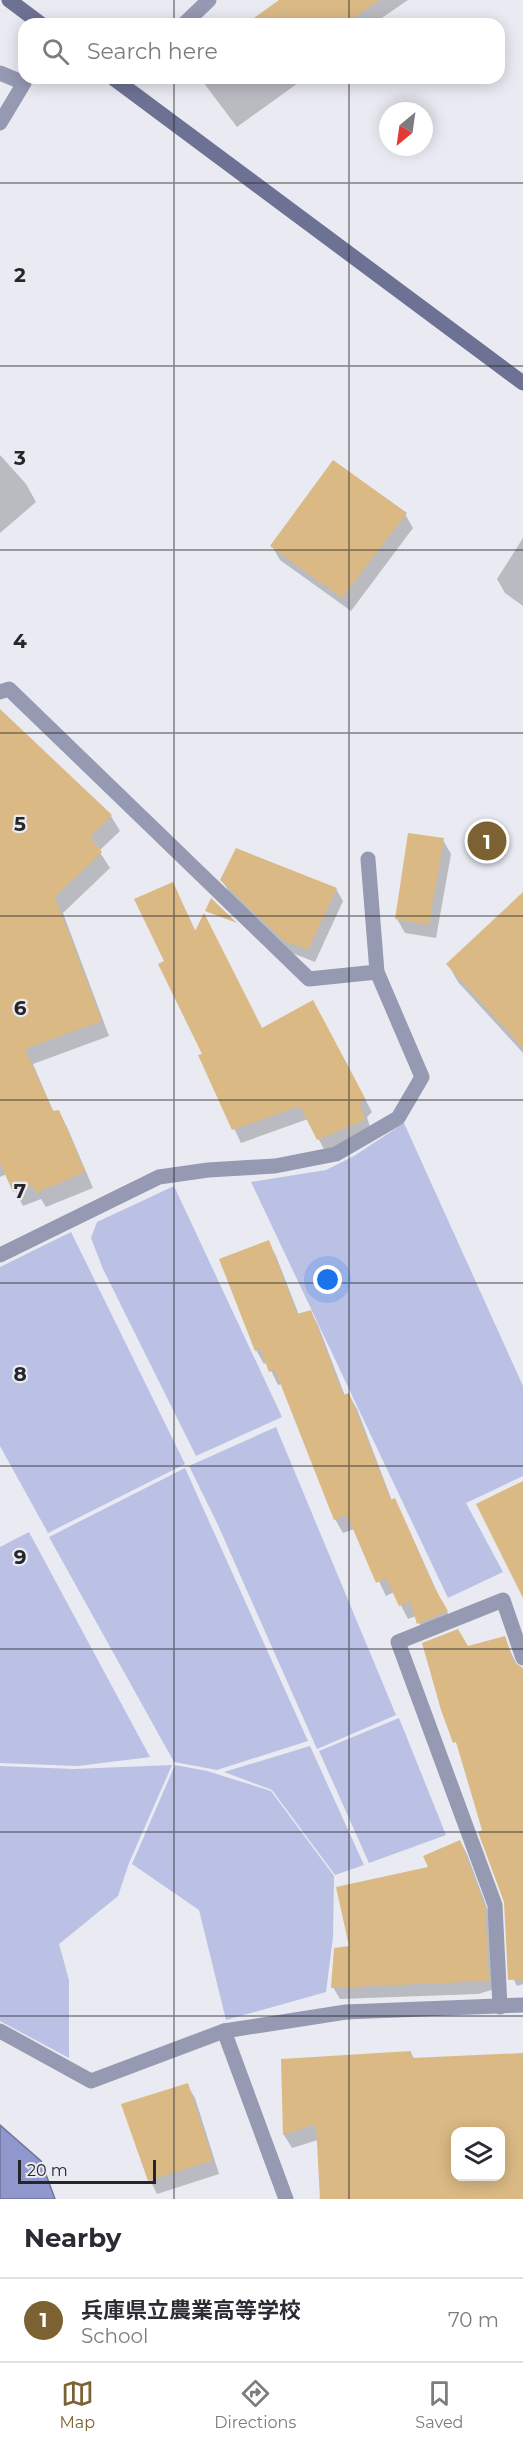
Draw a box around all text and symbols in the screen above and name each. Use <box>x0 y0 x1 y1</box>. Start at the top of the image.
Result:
search box <box>18 18 505 84</box>
icon: search <box>39 35 72 68</box>
text: Search here <box>87 38 218 65</box>
north arrow <box>379 102 433 156</box>
text: 2 <box>14 263 26 287</box>
text: 3 <box>13 446 26 470</box>
text: 4 <box>13 629 27 653</box>
text: 5 <box>14 812 26 836</box>
pin: 1 <box>468 818 506 864</box>
text: 6 <box>14 996 27 1020</box>
text: 7 <box>14 1179 26 1203</box>
your location <box>313 1265 342 1294</box>
text: 8 <box>13 1362 27 1386</box>
text: 9 <box>14 1545 26 1569</box>
map controls <box>451 2127 505 2181</box>
button: layers <box>451 2127 505 2181</box>
scale bar <box>18 2157 156 2184</box>
text: 20 m <box>27 2161 68 2180</box>
text: Nearby <box>24 2222 121 2254</box>
text: 兵庫県立農業高等学校 <box>81 2297 301 2324</box>
text: 1 <box>40 2308 47 2332</box>
text: 70 m <box>448 2308 499 2332</box>
text: School <box>81 2324 148 2348</box>
tab: Map <box>60 2377 95 2432</box>
tab: Directions <box>214 2377 296 2432</box>
tab: Saved <box>415 2377 463 2432</box>

